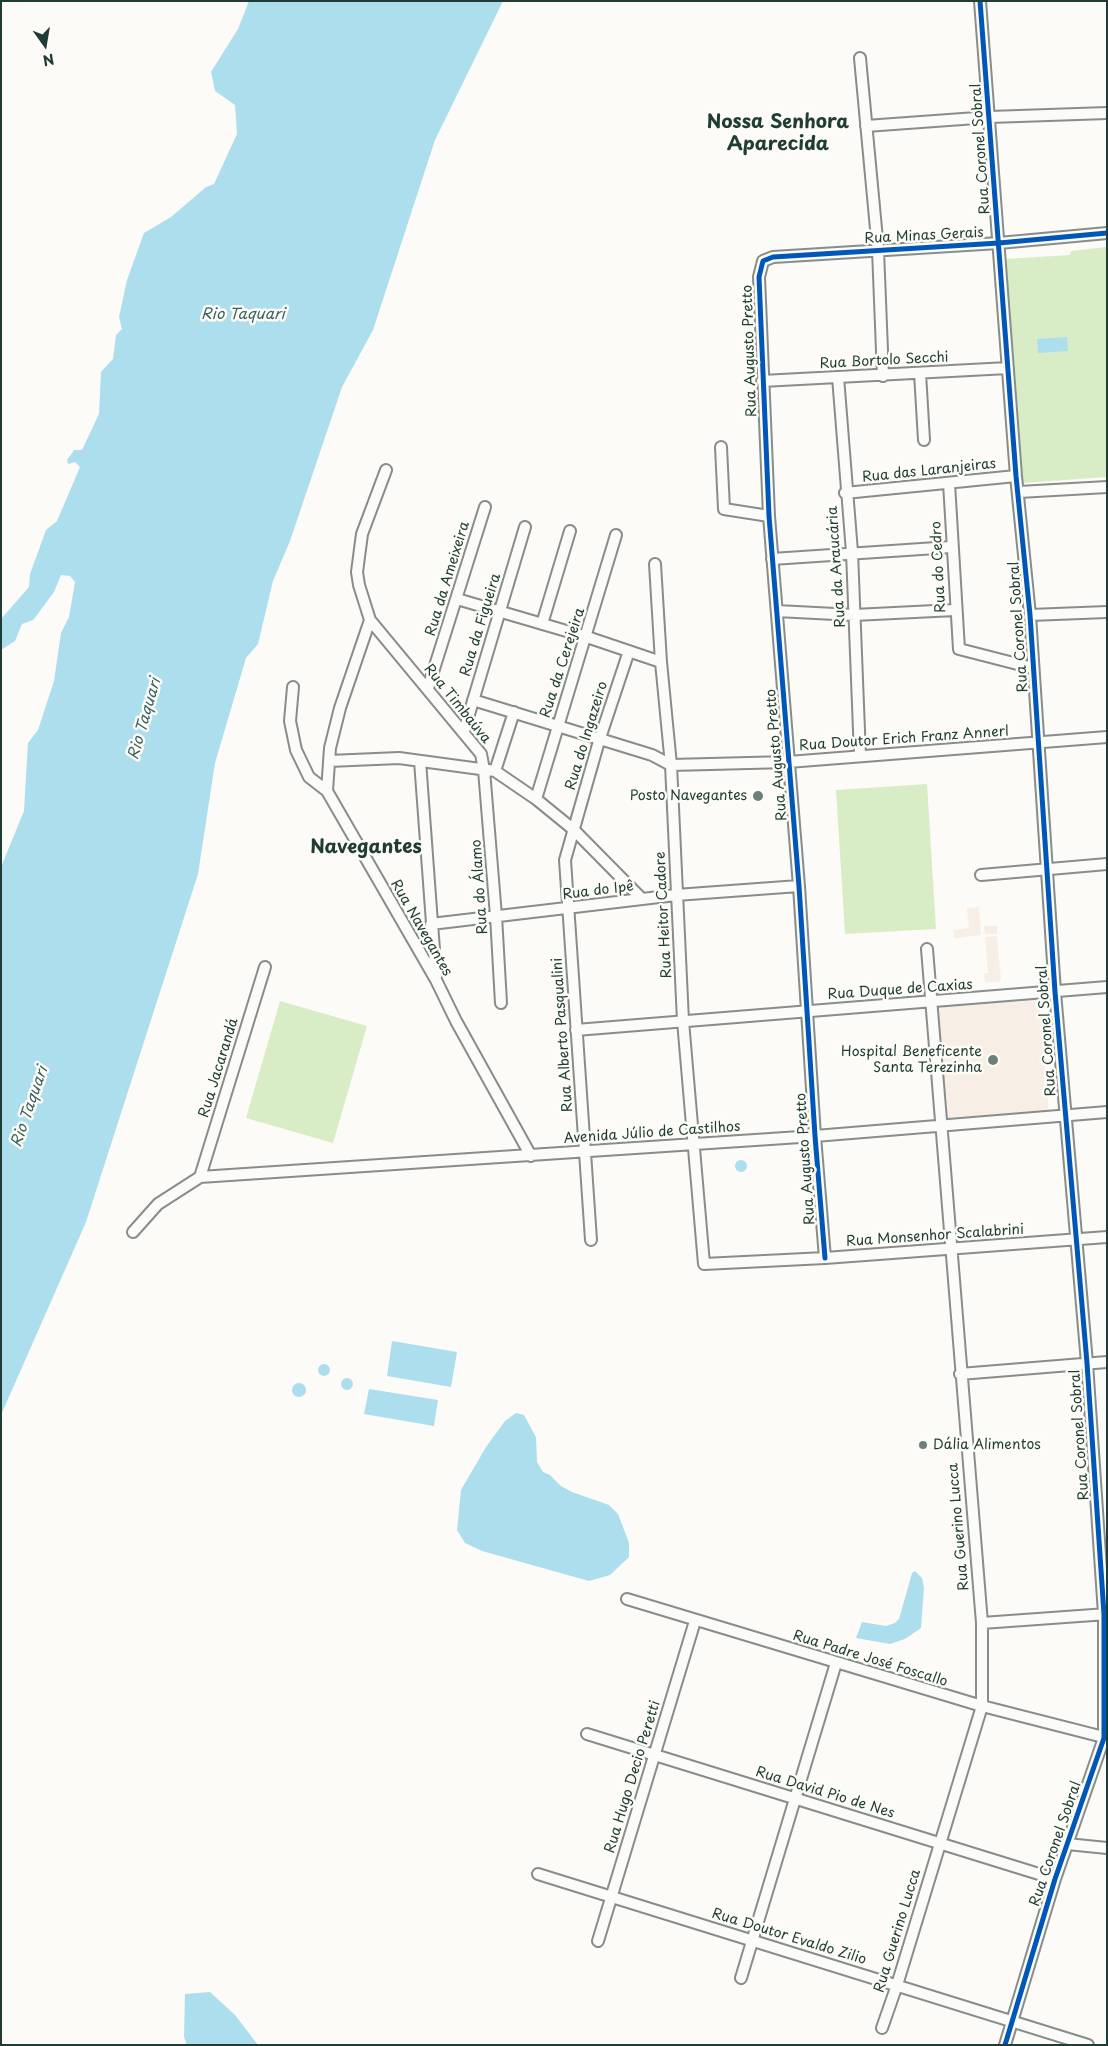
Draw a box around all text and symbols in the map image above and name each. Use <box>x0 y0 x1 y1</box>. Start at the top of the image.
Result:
north arrow <box>20 20 70 70</box>
text: N <box>41 49 56 72</box>
street label: Rua Coronel Sobral <box>968 83 994 215</box>
district label: Nossa Senhora Aparecida <box>707 112 849 156</box>
street label: Rua Minas Gerais <box>864 224 984 248</box>
street label: Rua Augusto Pretto <box>739 284 761 418</box>
water label: Rio Taquari <box>201 306 285 324</box>
street label: Rua Bortolo Secchi <box>819 349 949 373</box>
street label: Rua das Laranjeiras <box>861 456 997 486</box>
street label: Rua da Araucária <box>824 506 850 628</box>
street label: Rua da Ameixeira <box>423 520 473 638</box>
street label: Rua do Cedro <box>928 521 950 613</box>
street label: Rua Coronel Sobral <box>1006 561 1032 693</box>
street label: Rua da Figueira <box>457 572 505 678</box>
street label: Rua da Cerejeira <box>537 606 589 720</box>
street label: Rua Timbaúva <box>420 661 494 747</box>
water label: Rio Taquari <box>125 676 165 762</box>
street label: Rua do Ingazeiro <box>562 680 612 792</box>
street label: Rua Augusto Pretto <box>763 688 791 822</box>
street label: Rua Doutor Erich Franz Annerl <box>799 723 1009 755</box>
place label: Posto Navegantes <box>630 788 747 804</box>
marker: Posto Navegantes <box>751 789 765 803</box>
district label: Navegantes <box>310 837 422 859</box>
street label: Rua do Álamo <box>468 839 492 935</box>
street label: Rua Heitor Cadore <box>652 851 676 979</box>
street label: Rua Navegantes <box>387 877 455 979</box>
street label: Rua do Ipê <box>561 878 635 904</box>
street label: Rua Alberto Pasqualini <box>549 957 577 1113</box>
street label: Rua Coronel Sobral <box>1034 965 1060 1097</box>
street label: Rua Duque de Caxias <box>827 977 973 1003</box>
street label: Rua Jacarandá <box>196 1016 242 1120</box>
place label: Hospital Beneficente Santa Terezinha <box>841 1044 982 1076</box>
marker: Hospital Beneficente Santa Terezinha <box>986 1053 1000 1067</box>
water label: Rio Taquari <box>8 1064 52 1150</box>
street label: Rua Augusto Pretto <box>793 1092 819 1226</box>
street label: Avenida Júlio de Castilhos <box>563 1118 741 1148</box>
street label: Rua Monsenhor Scalabrini <box>845 1221 1025 1251</box>
street label: Rua Coronel Sobral <box>1067 1369 1093 1501</box>
place label: Dália Alimentos <box>933 1437 1041 1453</box>
marker: Dália Alimentos <box>917 1439 929 1451</box>
street label: Rua Guerino Lucca <box>945 1462 973 1592</box>
street label: Rua Padre José Foscallo <box>791 1627 949 1691</box>
street label: Rua Hugo Decio Peretti <box>602 1699 664 1855</box>
street label: Rua David Pio de Nes <box>753 1764 897 1822</box>
street label: Rua Coronel Sobral <box>1027 1779 1085 1909</box>
street label: Rua Guerino Lucca <box>871 1867 925 1995</box>
street label: Rua Doutor Evaldo Zilio <box>710 1905 868 1969</box>

